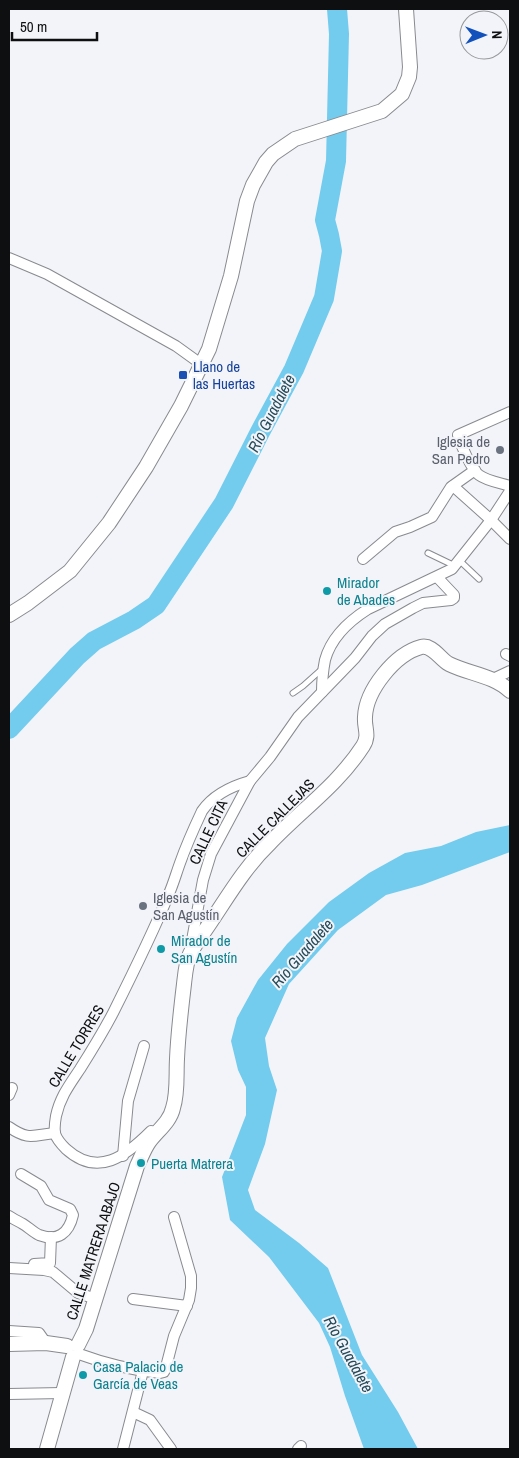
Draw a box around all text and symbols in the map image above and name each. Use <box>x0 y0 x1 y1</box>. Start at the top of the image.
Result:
scale bar <box>12 10 98 42</box>
north arrow <box>459 10 509 60</box>
text: 50 m <box>20 16 47 37</box>
text: N <box>488 30 506 39</box>
place label: Llano de las Huertas <box>193 356 255 394</box>
marker: Llano de las Huertas <box>177 369 189 381</box>
water label: Río Guadalete <box>242 370 300 456</box>
place label: Iglesia de San Pedro <box>432 431 490 469</box>
marker: Iglesia de San Pedro <box>494 444 506 456</box>
place label: Mirador de Abades <box>337 572 395 610</box>
marker: Mirador de Abades <box>321 585 333 597</box>
street label: CALLE CALLEJAS <box>231 774 319 862</box>
street label: CALLE CITA <box>184 795 233 868</box>
place label: Iglesia de San Agustín <box>153 887 219 925</box>
marker: Iglesia de San Agustín <box>137 900 149 912</box>
water label: Río Guadalete <box>266 914 338 992</box>
place label: Mirador de San Agustín <box>171 930 237 968</box>
marker: Mirador de San Agustín <box>155 943 167 955</box>
street label: CALLE TORRES <box>43 1001 109 1091</box>
place label: Puerta Matrera <box>151 1153 233 1174</box>
marker: Puerta Matrera <box>135 1157 147 1169</box>
street label: CALLE MATRERA ABAJO <box>61 1179 125 1323</box>
water label: Río Guadalete <box>319 1312 379 1396</box>
place label: Casa Palacio de García de Veas <box>93 1356 183 1394</box>
marker: Casa Palacio de García de Veas <box>77 1369 89 1381</box>

